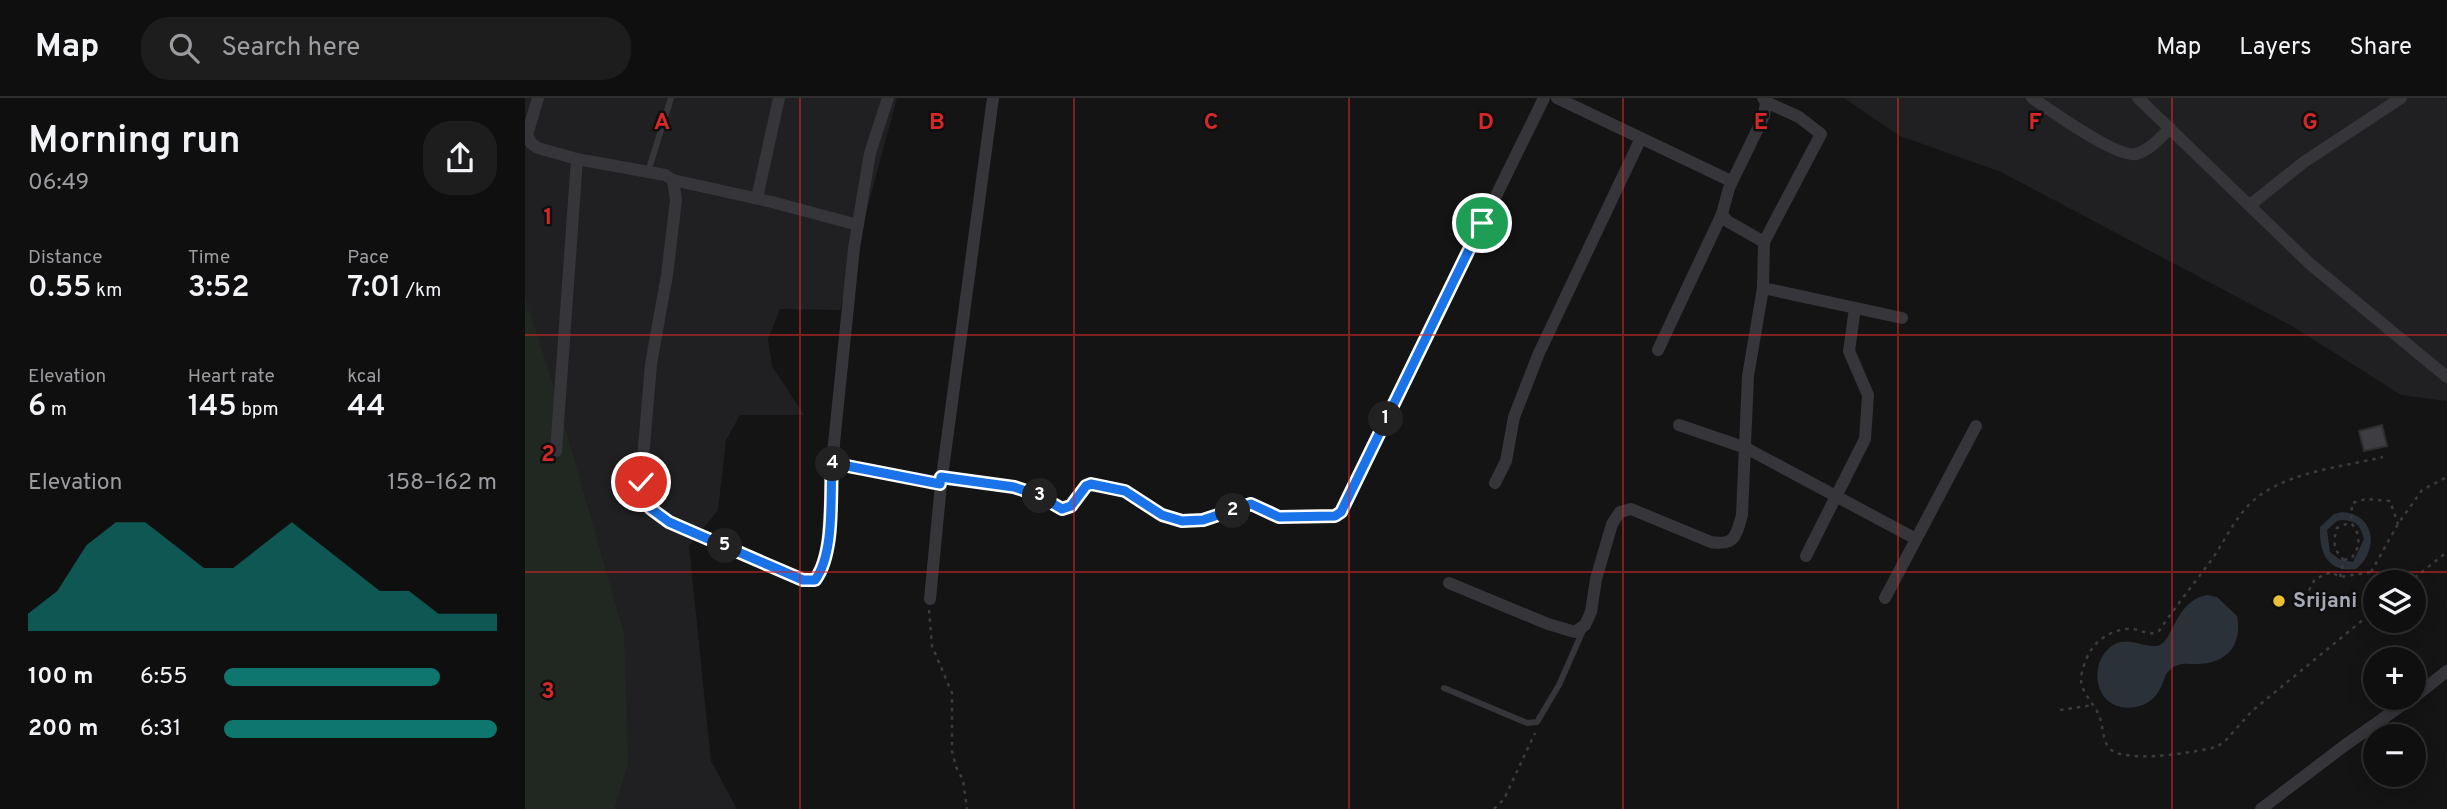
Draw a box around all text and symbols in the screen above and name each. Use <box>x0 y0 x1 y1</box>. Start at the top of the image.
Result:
search box <box>141 17 631 80</box>
text: Map <box>35 27 99 69</box>
icon: search <box>165 29 203 67</box>
text: Search here <box>221 32 360 65</box>
text: Map <box>2156 33 2201 63</box>
text: Layers <box>2239 33 2311 63</box>
text: Share <box>2349 33 2412 63</box>
text: A <box>654 109 670 138</box>
text: B <box>929 109 945 138</box>
text: C <box>1204 109 1218 138</box>
text: D <box>1478 109 1494 138</box>
text: E <box>1754 109 1768 138</box>
text: F <box>2028 109 2042 138</box>
text: G <box>2302 109 2318 138</box>
text: Morning run <box>28 118 241 167</box>
button: share <box>423 121 497 195</box>
text: 06:49 <box>28 169 89 198</box>
pin <box>1452 193 1512 253</box>
text: 1 <box>543 204 553 233</box>
icon: arrive <box>1463 204 1501 242</box>
text: Distance <box>28 246 103 270</box>
text: Time <box>188 246 230 270</box>
text: Pace <box>347 246 389 270</box>
text: 0.55 <box>28 270 92 307</box>
text: 3:52 <box>188 270 250 307</box>
text: 7:01 <box>347 270 401 307</box>
text: km <box>92 279 122 303</box>
text: /km <box>401 279 441 303</box>
text: Elevation <box>28 365 106 389</box>
text: Heart rate <box>188 365 275 389</box>
text: kcal <box>347 365 381 389</box>
text: 6 <box>28 389 46 426</box>
text: 145 <box>188 389 237 426</box>
text: 44 <box>347 389 385 426</box>
text: m <box>46 398 67 422</box>
text: bpm <box>237 398 278 422</box>
pin: 1 <box>1369 402 1403 436</box>
text: 1 <box>1382 406 1389 430</box>
text: 2 <box>541 441 555 470</box>
pin: 4 <box>815 446 851 482</box>
text: 4 <box>826 451 839 475</box>
pin <box>611 452 671 512</box>
icon: check <box>622 463 660 501</box>
text: Elevation <box>28 469 123 498</box>
text: 158–162 m <box>387 469 497 498</box>
pin: 3 <box>1023 478 1057 514</box>
text: 3 <box>1034 483 1045 507</box>
pin: 2 <box>1215 494 1251 528</box>
text: 2 <box>1227 498 1238 522</box>
pin: 5 <box>707 528 743 564</box>
text: 5 <box>719 533 730 557</box>
map controls <box>2363 570 2426 787</box>
button: layers <box>2363 570 2426 633</box>
place label: Srijani <box>2293 588 2357 615</box>
marker: Srijani <box>2271 593 2287 609</box>
button: + <box>2363 647 2426 710</box>
text: 100 m <box>28 663 93 692</box>
text: 6:55 <box>140 663 187 692</box>
text: 3 <box>541 678 555 707</box>
text: 200 m <box>28 715 98 744</box>
text: 6:31 <box>140 715 181 744</box>
button: − <box>2363 724 2426 787</box>

